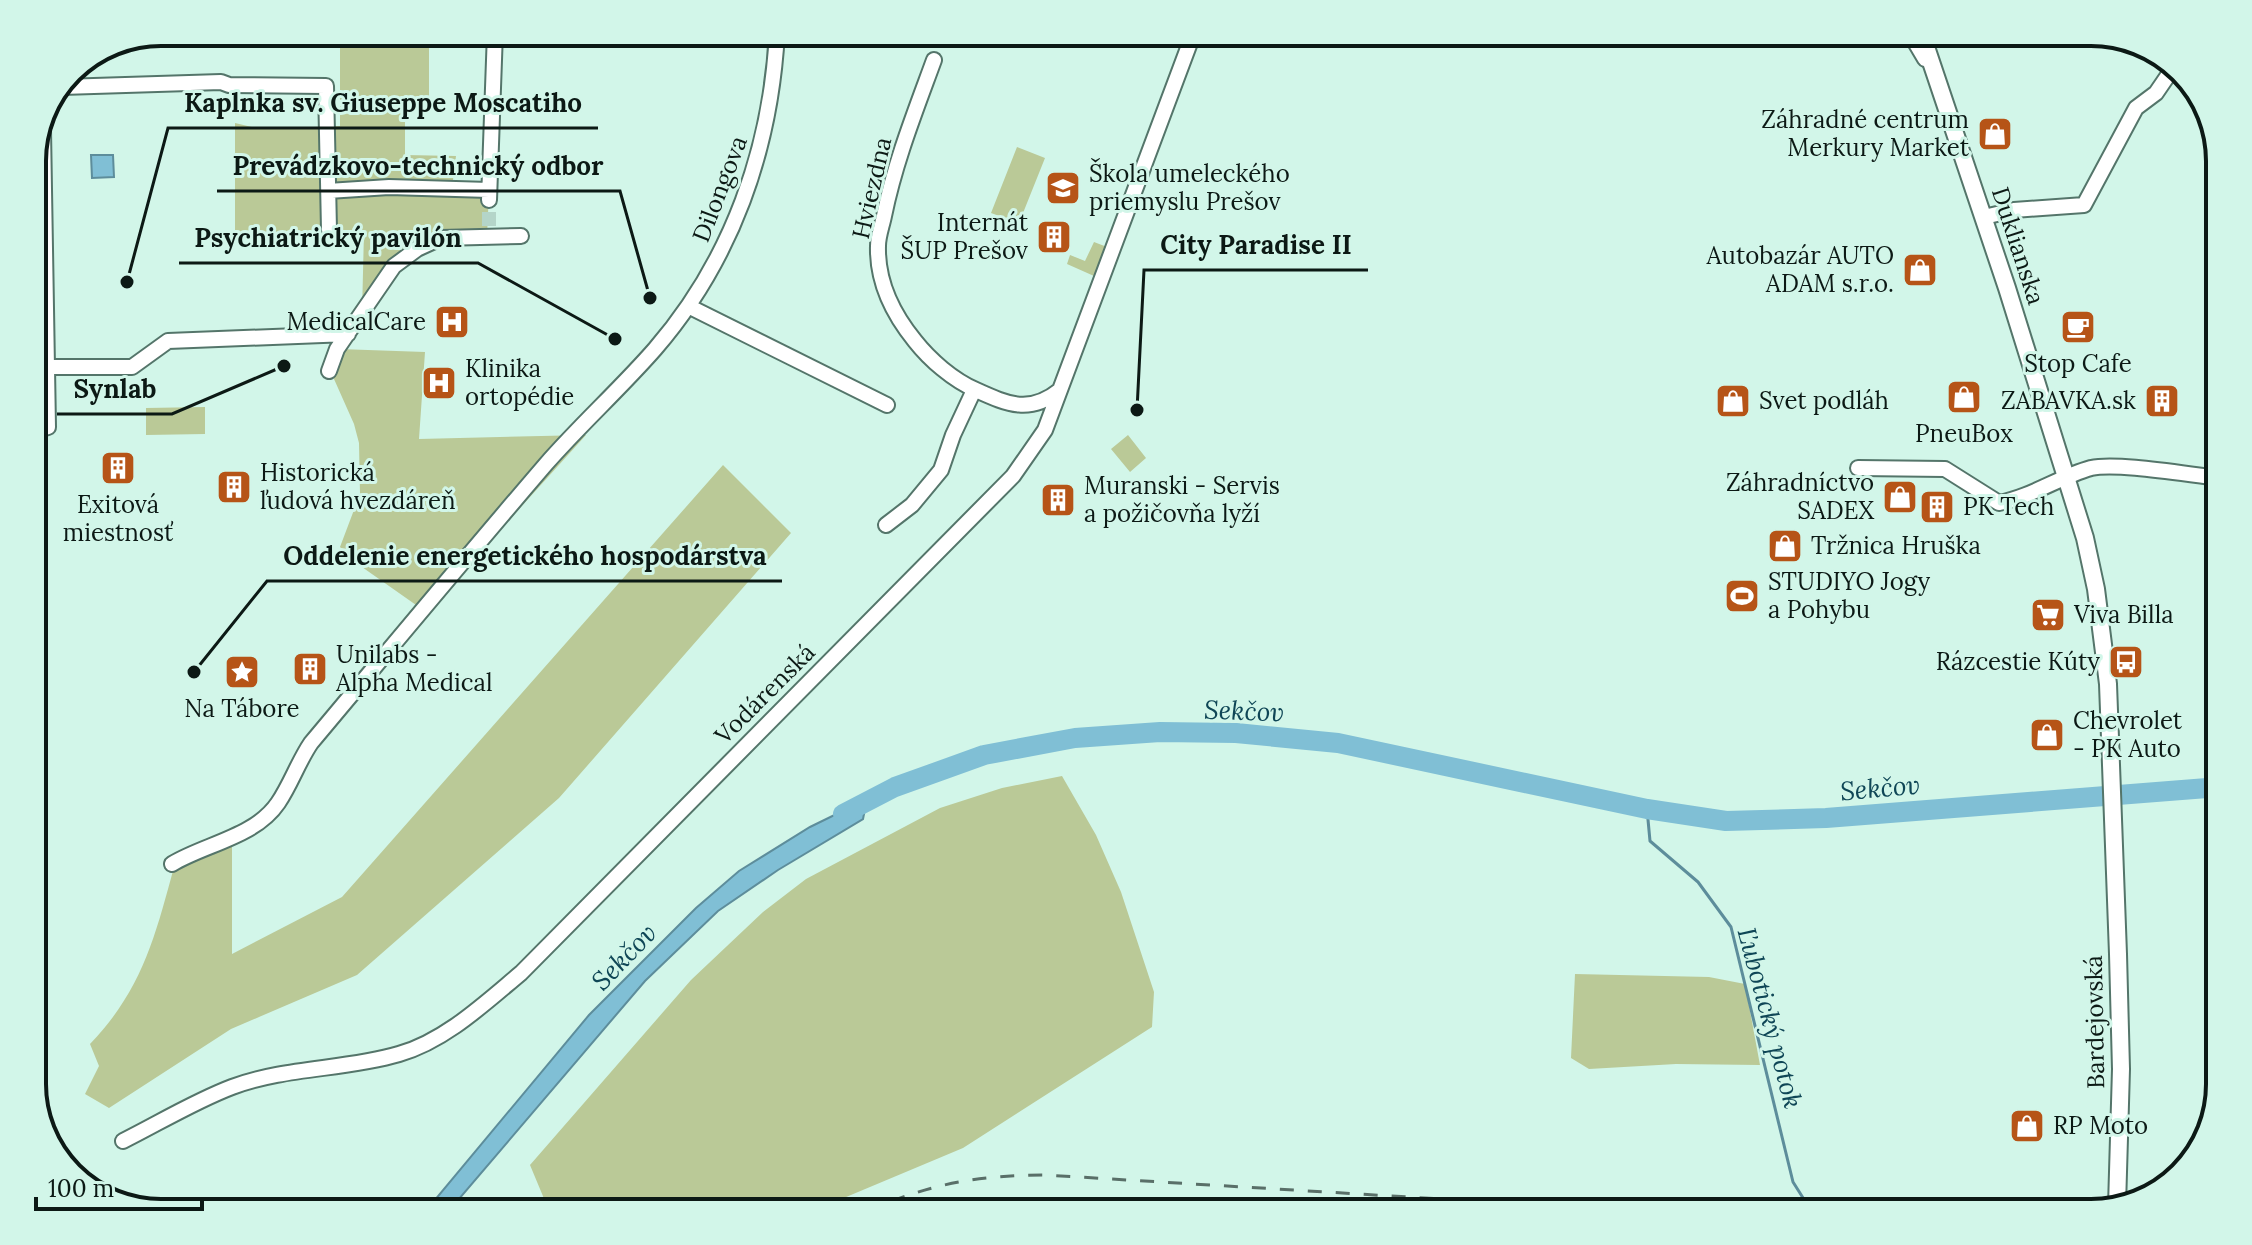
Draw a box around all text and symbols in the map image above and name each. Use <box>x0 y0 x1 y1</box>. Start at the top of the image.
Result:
callout: Kaplnka sv. Giuseppe Moscatiho <box>168 78 598 128</box>
text: Kaplnka sv. Giuseppe Moscatiho <box>184 86 582 119</box>
place label: Záhradné centrum Merkury Market <box>1761 104 1970 163</box>
shop icon: Záhradné centrum Merkury Market <box>1976 115 2014 153</box>
street label: Dilongova <box>685 131 754 246</box>
street label: Hviezdna <box>845 134 898 242</box>
callout: Prevádzkovo‑technický odbor <box>217 141 620 191</box>
text: Prevádzkovo‑technický odbor <box>232 149 604 182</box>
place label: Škola umeleckého priemyslu Prešov <box>1089 157 1290 217</box>
school or university icon: Škola umeleckého priemyslu Prešov <box>1044 169 1082 207</box>
street label: Duklianska <box>1985 183 2052 309</box>
place label: Internát ŠUP Prešov <box>901 207 1029 266</box>
callout: Psychiatrický pavilón <box>179 213 478 263</box>
building icon: Internát ŠUP Prešov <box>1035 218 1073 256</box>
callout: City Paradise II <box>1144 220 1368 270</box>
text: Psychiatrický pavilón <box>194 221 462 254</box>
text: City Paradise II <box>1160 228 1352 261</box>
place label: Autobazár AUTO ADAM s.r.o. <box>1706 240 1894 299</box>
shop icon: Autobazár AUTO ADAM s.r.o. <box>1901 251 1939 289</box>
hospital icon: MedicalCare <box>433 303 471 341</box>
place label: MedicalCare <box>286 306 426 337</box>
cafe icon: Stop Cafe <box>2059 308 2097 346</box>
place label: Stop Cafe <box>2024 348 2132 379</box>
place label: Klinika ortopédie <box>465 353 574 412</box>
callout: Synlab <box>57 364 172 414</box>
hospital icon: Klinika ortopédie <box>420 364 458 402</box>
text: Synlab <box>74 372 157 405</box>
shop icon: PneuBox <box>1945 378 1983 416</box>
shop icon: Svet podláh <box>1714 382 1752 420</box>
building icon: ZABAVKA.sk <box>2143 382 2181 420</box>
place label: Svet podláh <box>1759 385 1889 416</box>
place label: ZABAVKA.sk <box>2001 385 2136 416</box>
place label: PneuBox <box>1915 418 2013 449</box>
building icon: Exitová miestnosť <box>99 449 137 487</box>
place label: Historická ľudová hvezdáreň <box>260 457 456 516</box>
place label: Záhradníctvo SADEX <box>1726 467 1874 526</box>
building icon: Historická ľudová hvezdáreň <box>215 468 253 506</box>
place label: Muranski - Servis a požičovňa lyží <box>1084 470 1280 529</box>
shop icon: Záhradníctvo SADEX <box>1881 478 1919 516</box>
building icon: Muranski - Servis a požičovňa lyží <box>1039 481 1077 519</box>
building icon: PK Tech <box>1918 488 1956 526</box>
place label: Exitová miestnosť <box>63 489 174 548</box>
place label: PK Tech <box>1963 491 2054 522</box>
shop icon: Tržnica Hruška <box>1766 527 1804 565</box>
place label: Tržnica Hruška <box>1811 530 1981 561</box>
callout: Oddelenie energetického hospodárstva <box>267 531 782 581</box>
text: Oddelenie energetického hospodárstva <box>283 539 767 572</box>
place label: STUDIYO Jogy a Pohybu <box>1768 566 1930 625</box>
sports icon: STUDIYO Jogy a Pohybu <box>1723 577 1761 615</box>
supermarket icon: Viva Billa <box>2029 596 2067 634</box>
place label: Viva Billa <box>2073 599 2174 630</box>
street label: Vodárenská <box>707 637 821 751</box>
place label: Unilabs - Alpha Medical <box>335 639 492 698</box>
bus stop icon: Rázcestie Kúty <box>2107 643 2145 681</box>
place label: Rázcestie Kúty <box>1936 646 2100 677</box>
building icon: Unilabs - Alpha Medical <box>291 650 329 688</box>
place icon: Na Tábore <box>223 653 261 691</box>
place label: Na Tábore <box>184 693 300 724</box>
water label: Sekčov <box>1203 693 1285 728</box>
place label: Chevrolet - PK Auto <box>2073 705 2183 764</box>
shop icon: Chevrolet - PK Auto <box>2028 716 2066 754</box>
water label: Sekčov <box>1839 768 1921 807</box>
water label: Sekčov <box>584 916 663 997</box>
water label: Ľubotický potok <box>1730 924 1810 1112</box>
street label: Bardejovská <box>2078 955 2111 1089</box>
shop icon: RP Moto <box>2008 1107 2046 1145</box>
place label: RP Moto <box>2053 1110 2148 1141</box>
scale bar <box>36 1161 202 1211</box>
text: 100 m <box>48 1173 114 1204</box>

